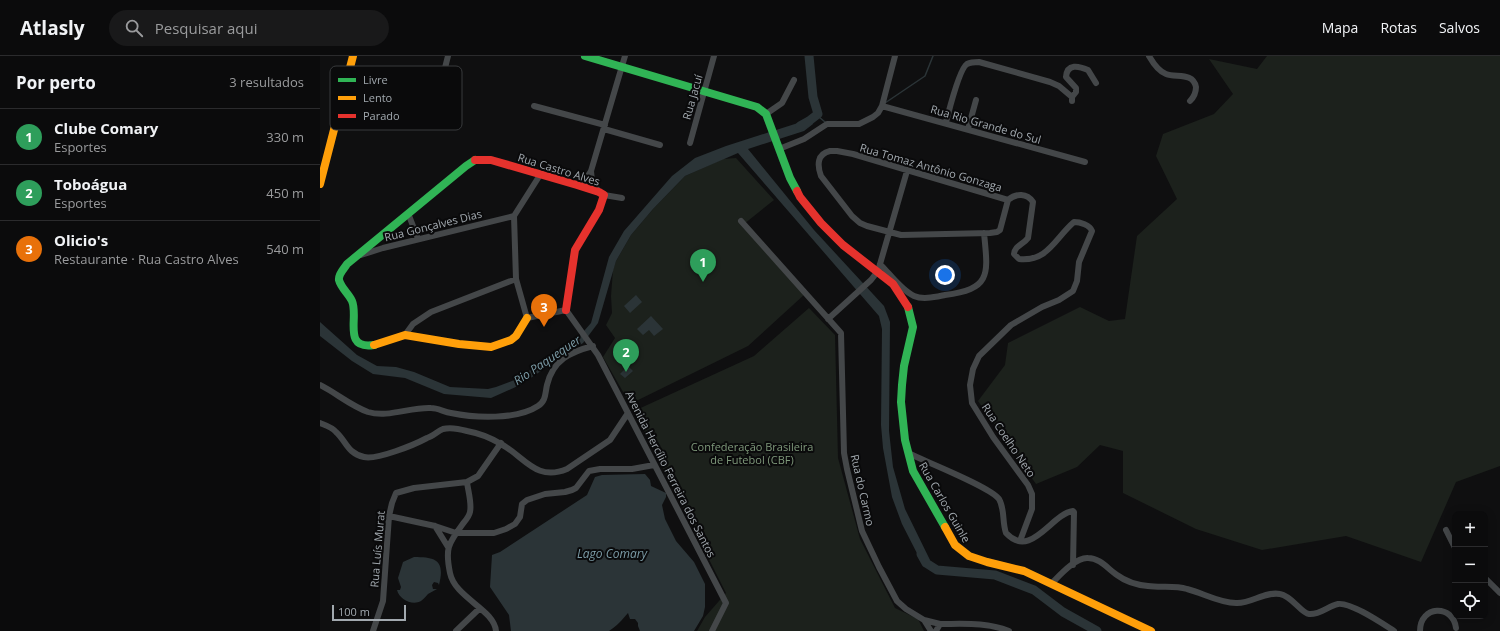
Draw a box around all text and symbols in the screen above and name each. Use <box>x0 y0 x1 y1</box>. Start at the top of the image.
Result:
search box <box>109 10 389 46</box>
text: Atlasly <box>20 15 85 41</box>
icon: search <box>123 17 145 39</box>
text: Pesquisar aqui <box>155 18 257 38</box>
text: Mapa <box>1322 18 1358 37</box>
text: Rotas <box>1380 18 1417 37</box>
text: Salvos <box>1439 18 1480 37</box>
legend <box>330 66 462 130</box>
text: Por perto <box>16 71 96 94</box>
text: Livre <box>363 72 388 87</box>
street label: Rua Jacuí <box>678 72 706 121</box>
text: 3 resultados <box>229 73 304 91</box>
text: Lento <box>363 90 393 105</box>
street label: Rua Rio Grande do Sul <box>929 101 1043 147</box>
text: Parado <box>363 108 400 123</box>
text: Clube Comary <box>54 118 158 138</box>
text: 1 <box>25 128 33 146</box>
text: 330 m <box>266 128 304 146</box>
text: Esportes <box>54 138 107 156</box>
street label: Rua Tomaz Antônio Gonzaga <box>858 139 1004 195</box>
street label: Rua Castro Alves <box>516 149 602 189</box>
text: Toboágua <box>54 174 127 194</box>
text: 2 <box>25 184 33 202</box>
text: 450 m <box>266 184 304 202</box>
text: Esportes <box>54 194 107 212</box>
street label: Rua Gonçalves Dias <box>383 206 483 244</box>
text: Olicio's <box>54 230 108 250</box>
text: 3 <box>25 240 33 258</box>
text: 540 m <box>266 240 304 258</box>
pin: 1 <box>690 249 716 282</box>
text: Restaurante · Rua Castro Alves <box>54 250 239 268</box>
your location <box>935 265 955 285</box>
pin: 3 <box>531 294 557 327</box>
water label: Rio Paquequer <box>510 331 585 389</box>
pin: 2 <box>613 339 639 372</box>
street label: Avenida Hercílio Ferreira dos Santos <box>622 388 720 560</box>
street label: Rua Coelho Neto <box>979 400 1040 480</box>
park label: Confederação Brasileira de Futebol (CBF) <box>691 439 813 467</box>
street label: Rua do Carmo <box>847 453 879 528</box>
street label: Rua Carlos Guinle <box>916 459 974 545</box>
street label: Rua Luís Murat <box>366 510 388 588</box>
map controls <box>1452 511 1488 619</box>
button: + <box>1452 511 1488 547</box>
water label: Lago Comary <box>577 545 648 562</box>
button: − <box>1452 547 1488 583</box>
button: locate <box>1452 583 1488 619</box>
scale bar <box>332 603 406 622</box>
text: 100 m <box>338 604 370 619</box>

